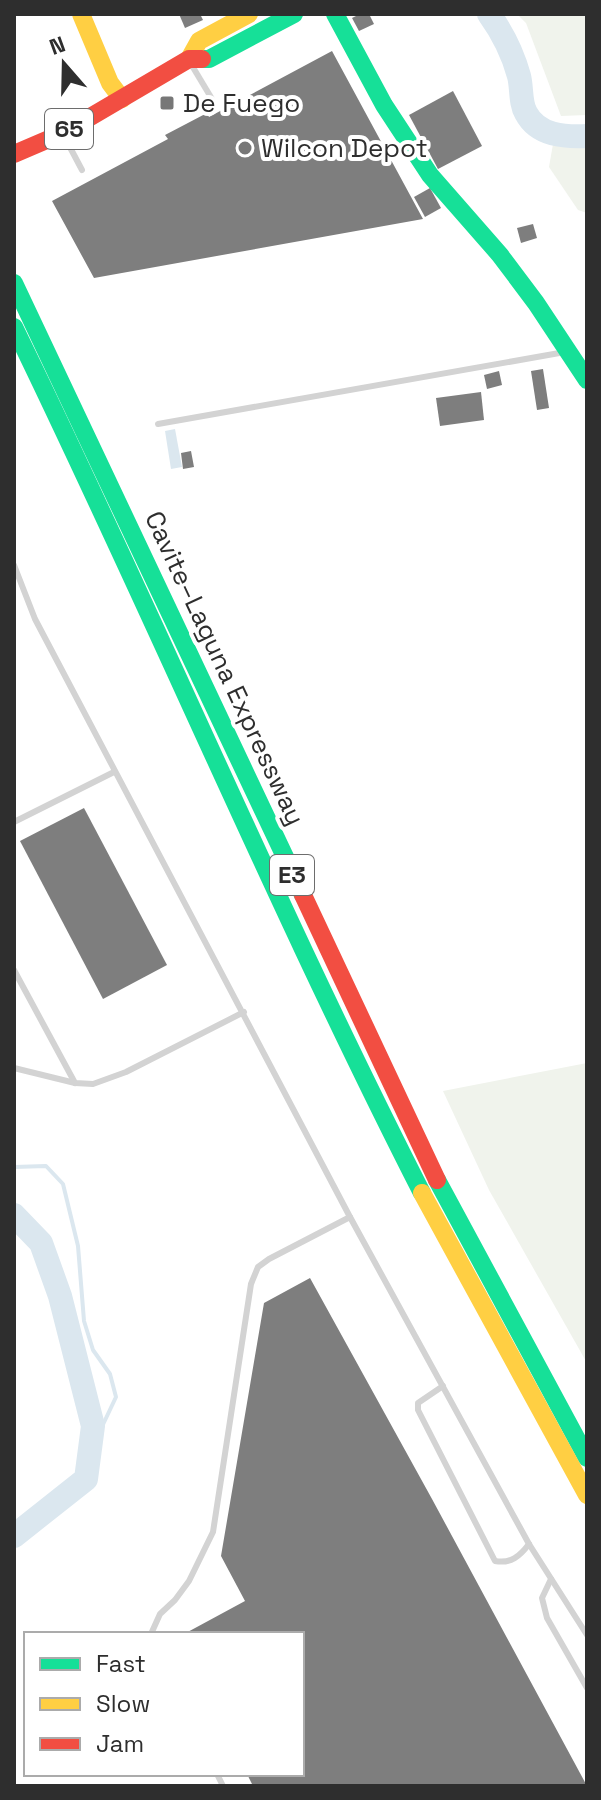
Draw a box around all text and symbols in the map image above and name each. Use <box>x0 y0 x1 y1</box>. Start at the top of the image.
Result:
north arrow <box>24 24 104 104</box>
text: N <box>45 30 69 61</box>
place label: De Fuego <box>183 86 300 120</box>
marker: De Fuego <box>158 94 176 112</box>
road number: 65 <box>45 109 93 149</box>
place label: Wilcon Depot <box>261 131 428 165</box>
marker: Wilcon Depot <box>236 139 254 157</box>
street label: Cavite–Laguna Expressway <box>137 505 313 831</box>
road number: E3 <box>270 855 314 895</box>
legend <box>24 1632 304 1776</box>
text: Fast <box>96 1648 146 1679</box>
text: Slow <box>96 1688 150 1719</box>
text: Jam <box>96 1728 144 1759</box>

